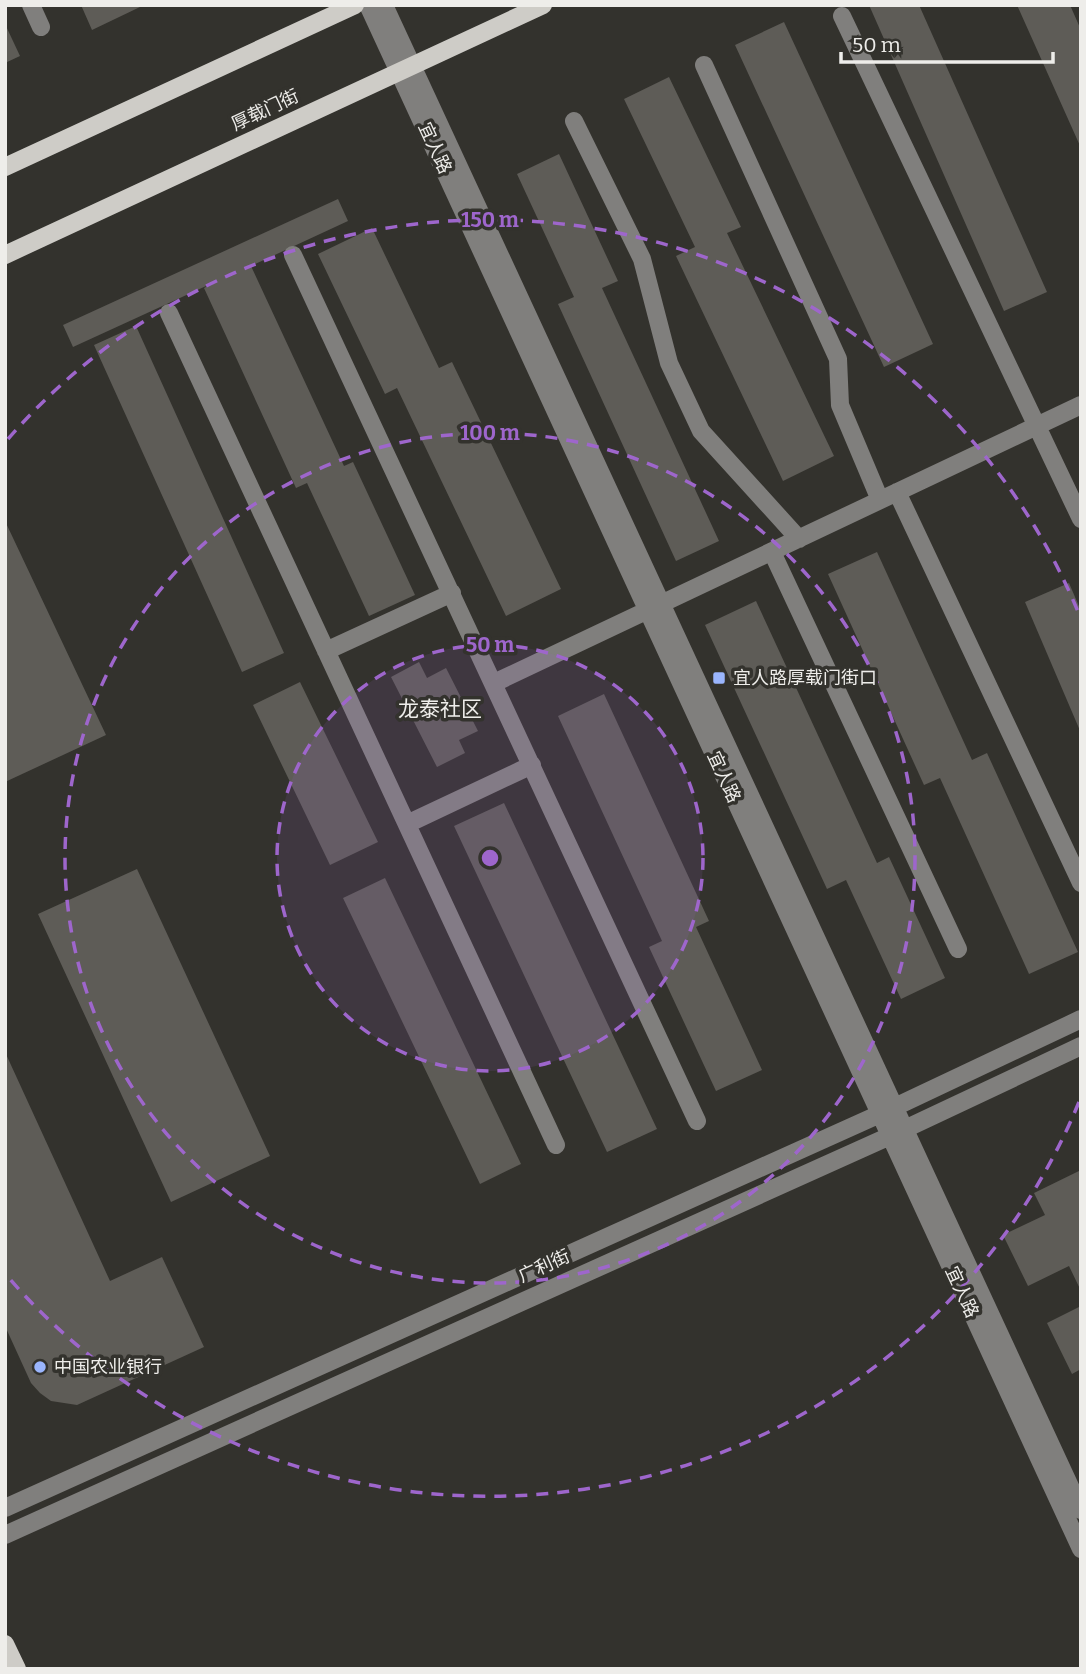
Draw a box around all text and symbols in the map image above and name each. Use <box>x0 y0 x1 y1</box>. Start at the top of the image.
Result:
scale bar <box>841 21 1053 65</box>
text: 50 m <box>852 32 901 58</box>
street label: 厚载门街 <box>228 85 302 135</box>
street label: 宜人路 <box>414 119 456 177</box>
text: 150 m <box>461 207 519 233</box>
text: 100 m <box>460 420 520 446</box>
text: 50 m <box>466 632 514 658</box>
place label: 宜人路厚载门街口 <box>733 667 877 689</box>
marker: 宜人路厚载门街口 <box>711 670 727 686</box>
district label: 龙泰社区 <box>398 696 482 722</box>
street label: 宜人路 <box>703 748 745 806</box>
centre of rings <box>478 846 502 870</box>
street label: 广利街 <box>515 1245 573 1287</box>
street label: 宜人路 <box>941 1263 983 1321</box>
place label: 中国农业银行 <box>54 1356 162 1378</box>
marker: 中国农业银行 <box>32 1359 48 1375</box>

